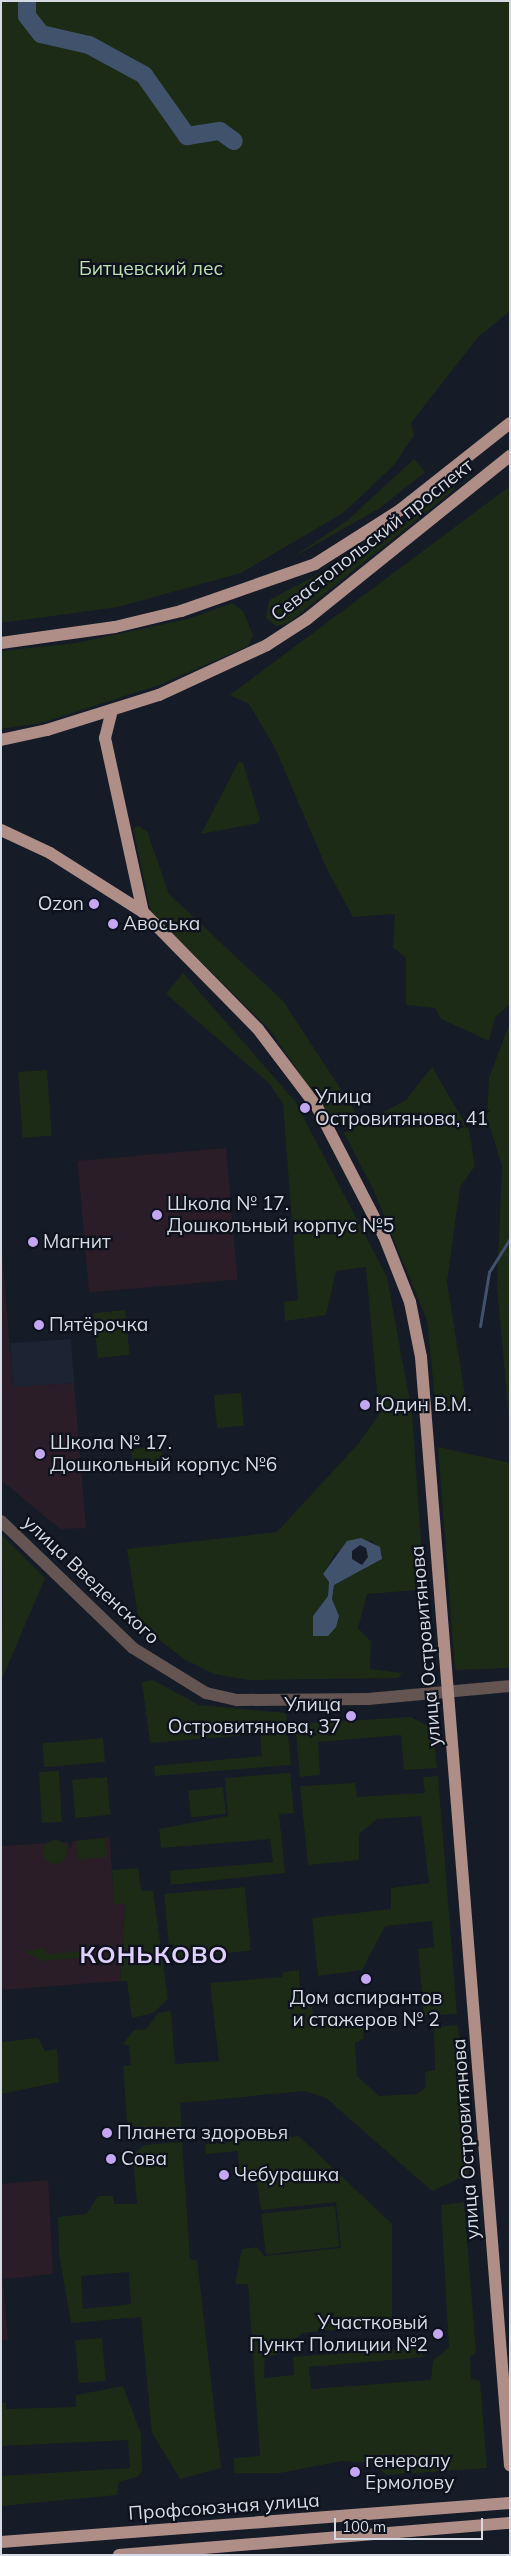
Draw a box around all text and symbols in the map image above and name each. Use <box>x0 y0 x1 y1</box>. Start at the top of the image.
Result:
park label: Битцевский лес <box>79 258 223 280</box>
street label: Севастопольский проспект <box>266 454 478 626</box>
place label: Ozon <box>38 893 84 915</box>
marker: Ozon <box>88 898 100 910</box>
place label: Авоська <box>123 913 200 935</box>
marker: Авоська <box>107 918 119 930</box>
place label: Улица Островитянова, 41 <box>315 1086 488 1130</box>
marker: Улица Островитянова, 41 <box>299 1102 311 1114</box>
place label: Школа № 17. Дошкольный корпус №5 <box>167 1193 394 1237</box>
marker: Школа № 17. Дошкольный корпус №5 <box>151 1209 163 1221</box>
place label: Магнит <box>43 1231 111 1253</box>
marker: Магнит <box>27 1236 39 1248</box>
place label: Пятёрочка <box>49 1314 148 1336</box>
marker: Пятёрочка <box>33 1319 45 1331</box>
place label: Юдин В.М. <box>375 1394 471 1416</box>
marker: Юдин В.М. <box>359 1399 371 1411</box>
place label: Школа № 17. Дошкольный корпус №6 <box>50 1432 277 1476</box>
marker: Школа № 17. Дошкольный корпус №6 <box>34 1448 46 1460</box>
street label: улица Введенского <box>18 1511 164 1649</box>
street label: улица Островитянова <box>406 1545 446 1747</box>
place label: Улица Островитянова, 37 <box>168 1694 341 1738</box>
marker: Улица Островитянова, 37 <box>345 1710 357 1722</box>
district label: КОНЬКОВО <box>79 1941 229 1969</box>
marker: Дом аспирантов и стажеров № 2 <box>360 1973 372 1985</box>
place label: Дом аспирантов и стажеров № 2 <box>290 1987 442 2031</box>
street label: улица Островитянова <box>448 2038 484 2240</box>
place label: Планета здоровья <box>117 2122 288 2144</box>
marker: Планета здоровья <box>101 2127 113 2139</box>
place label: Сова <box>121 2148 167 2170</box>
marker: Сова <box>105 2153 117 2165</box>
place label: Чебурашка <box>234 2164 339 2186</box>
marker: Чебурашка <box>218 2169 230 2181</box>
place label: Участковый Пункт Полиции №2 <box>249 2312 428 2356</box>
marker: Участковый Пункт Полиции №2 <box>432 2328 444 2340</box>
place label: генералу Ермолову <box>365 2450 454 2494</box>
marker: генералу Ермолову <box>349 2466 361 2478</box>
street label: Профсоюзная улица <box>128 2489 320 2525</box>
scale bar <box>336 2508 485 2540</box>
text: 100 m <box>342 2517 386 2536</box>

